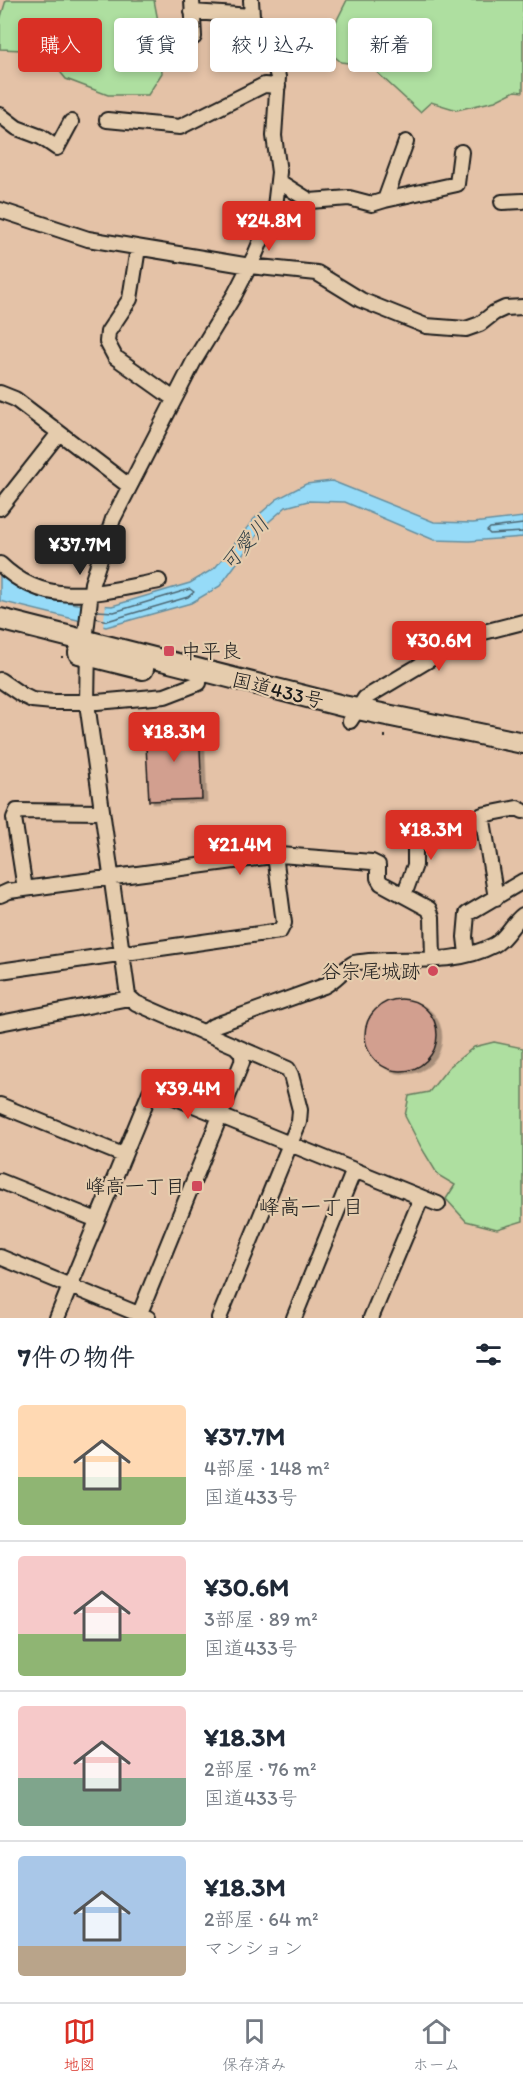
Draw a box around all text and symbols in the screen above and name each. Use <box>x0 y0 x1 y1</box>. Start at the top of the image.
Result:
chip: 購入 <box>18 18 102 72</box>
chip: 賃貸 <box>114 18 198 72</box>
chip: 絞り込み <box>210 18 336 72</box>
chip: 新着 <box>348 18 432 72</box>
pin: ¥24.8M <box>220 201 318 252</box>
text: ¥24.8M <box>236 208 302 232</box>
water label: 可愛川 <box>215 512 274 576</box>
pin: ¥37.7M <box>31 525 129 576</box>
text: ¥37.7M <box>49 532 111 556</box>
pin: ¥30.6M <box>390 621 488 672</box>
text: ¥30.6M <box>406 628 472 652</box>
place label: 中平良 <box>181 639 241 663</box>
marker: 中平良 <box>162 644 176 658</box>
street label: 国道433号 <box>230 667 326 713</box>
pin: ¥18.3M <box>125 712 223 763</box>
text: ¥18.3M <box>143 719 205 743</box>
pin: ¥18.3M <box>382 810 480 861</box>
text: ¥18.3M <box>400 817 462 841</box>
pin: ¥21.4M <box>191 825 289 876</box>
text: ¥21.4M <box>208 832 272 856</box>
place label: 谷宗尾城跡 <box>321 959 421 983</box>
marker: 谷宗尾城跡 <box>426 964 440 978</box>
pin: ¥39.4M <box>139 1069 237 1120</box>
text: ¥39.4M <box>155 1076 221 1100</box>
place label: 峰高一丁目 <box>85 1174 185 1198</box>
marker: 峰高一丁目 <box>190 1179 204 1193</box>
district label: 峰高一丁目 <box>259 1194 364 1219</box>
icon: filters <box>472 1338 505 1371</box>
text: 7件の物件 <box>18 1341 135 1373</box>
text: ¥37.7M <box>204 1420 285 1452</box>
icon: home <box>66 1429 138 1501</box>
text: 4部屋 · 148 m² <box>204 1456 330 1480</box>
text: 国道433号 <box>204 1485 298 1509</box>
text: ¥30.6M <box>204 1571 289 1603</box>
icon: home <box>66 1580 138 1652</box>
text: 3部屋 · 89 m² <box>204 1607 318 1631</box>
text: 国道433号 <box>204 1636 298 1660</box>
text: ¥18.3M <box>204 1721 286 1753</box>
icon: home <box>66 1730 138 1802</box>
text: 2部屋 · 76 m² <box>204 1757 316 1781</box>
text: 国道433号 <box>204 1786 298 1810</box>
text: ¥18.3M <box>204 1871 286 1903</box>
icon: home <box>66 1880 138 1952</box>
text: 2部屋 · 64 m² <box>204 1907 318 1931</box>
text: マンション <box>204 1936 303 1960</box>
tab: 地図 <box>63 2015 96 2075</box>
tab: 保存済み <box>222 2015 286 2075</box>
tab: ホーム <box>413 2015 460 2075</box>

